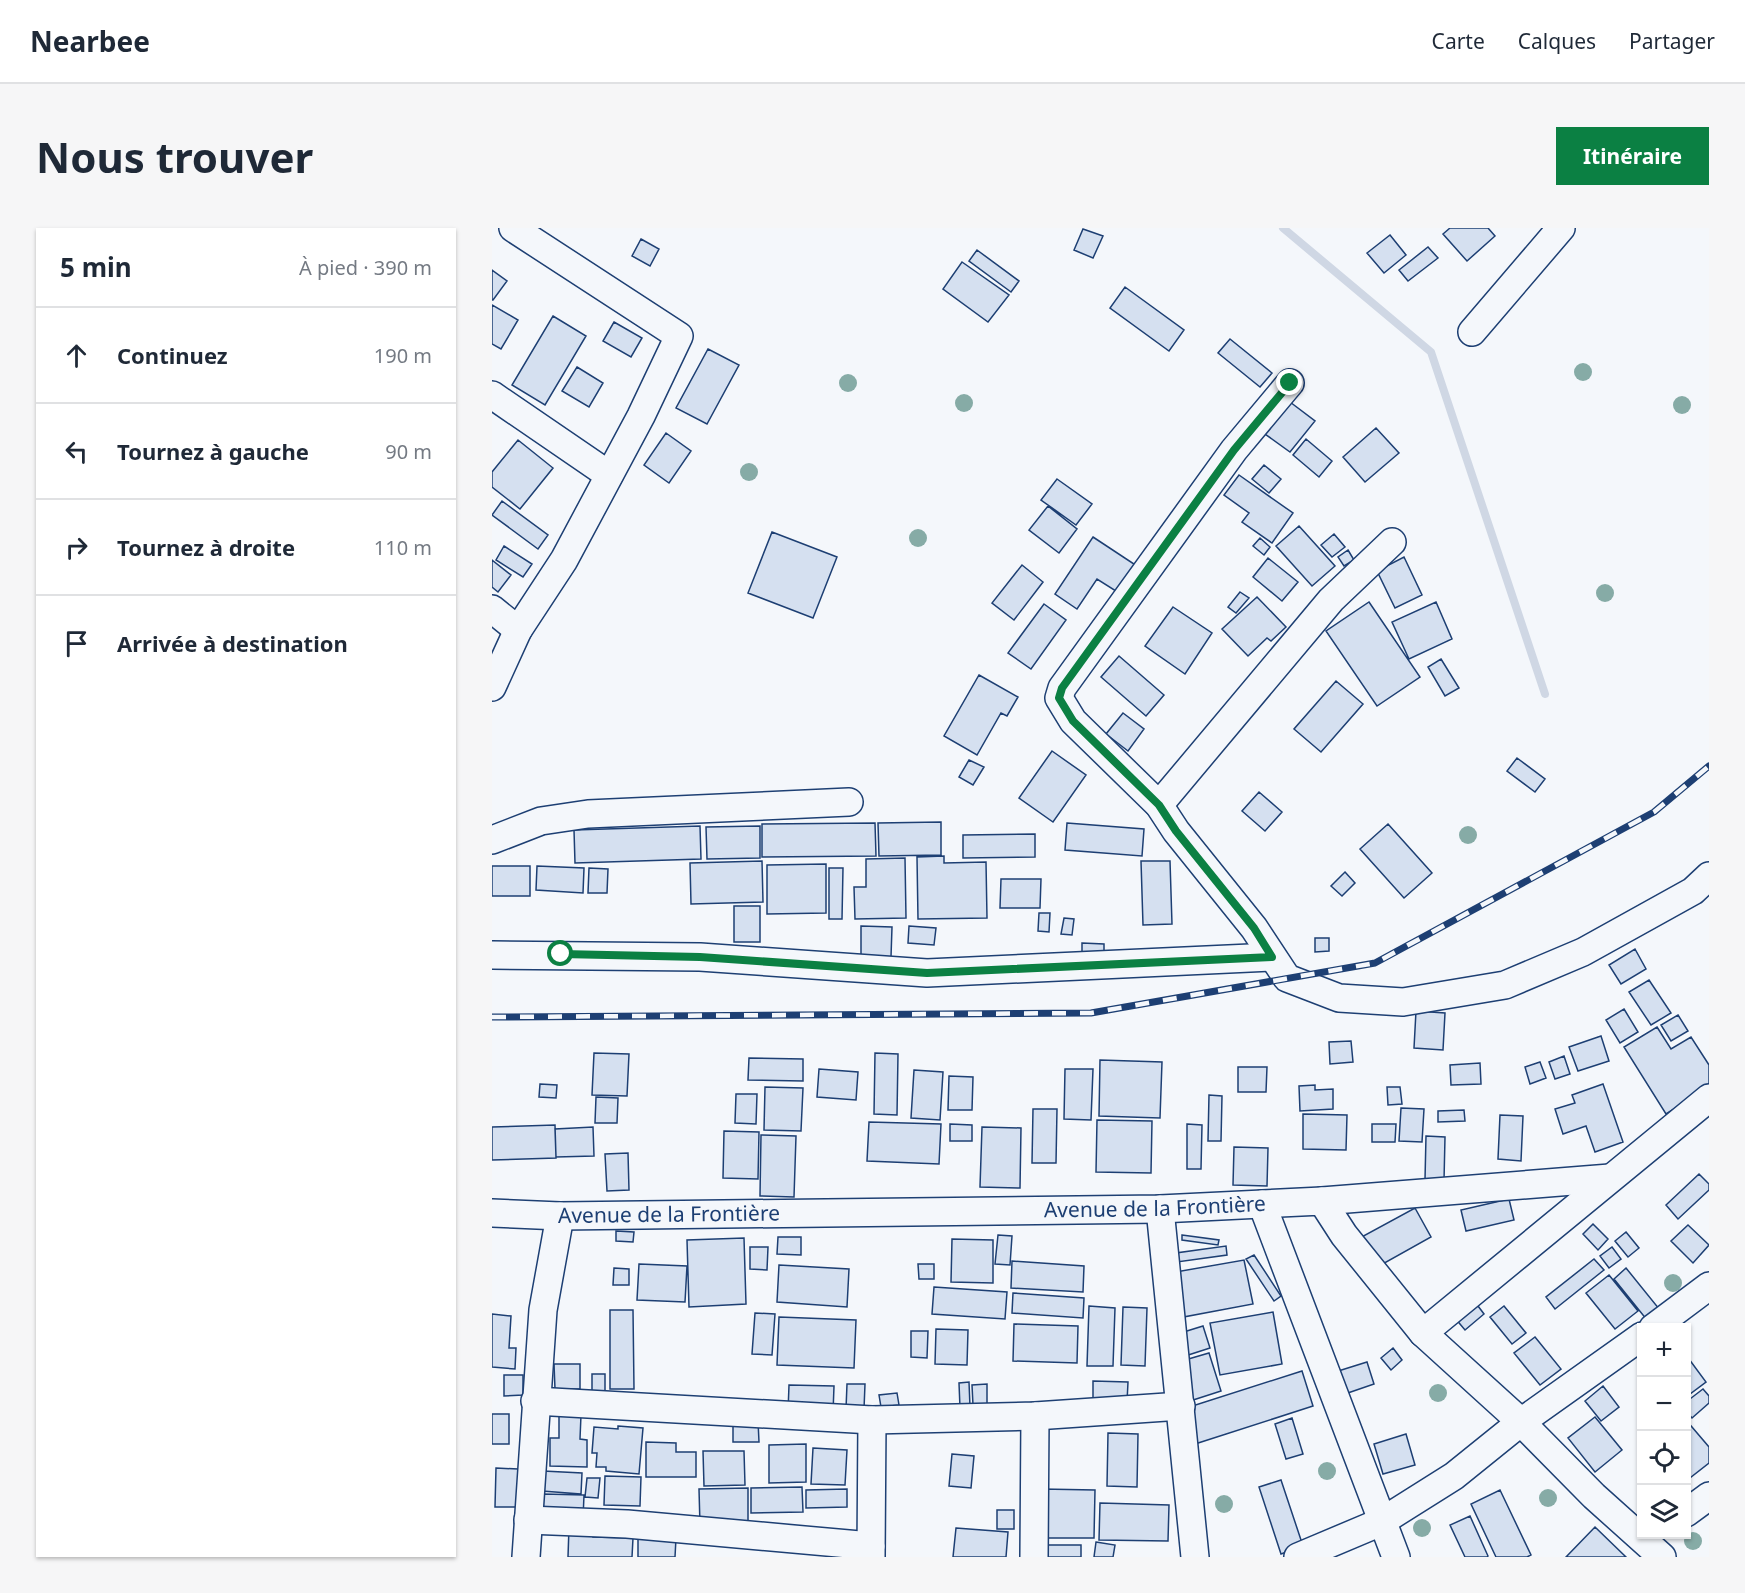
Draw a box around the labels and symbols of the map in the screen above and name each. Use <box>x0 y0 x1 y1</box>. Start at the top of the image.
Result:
route end <box>1276 369 1302 395</box>
route start <box>547 940 573 966</box>
street label: Avenue de la Frontière <box>1044 1189 1266 1223</box>
street label: Avenue de la Frontière <box>558 1198 780 1229</box>

